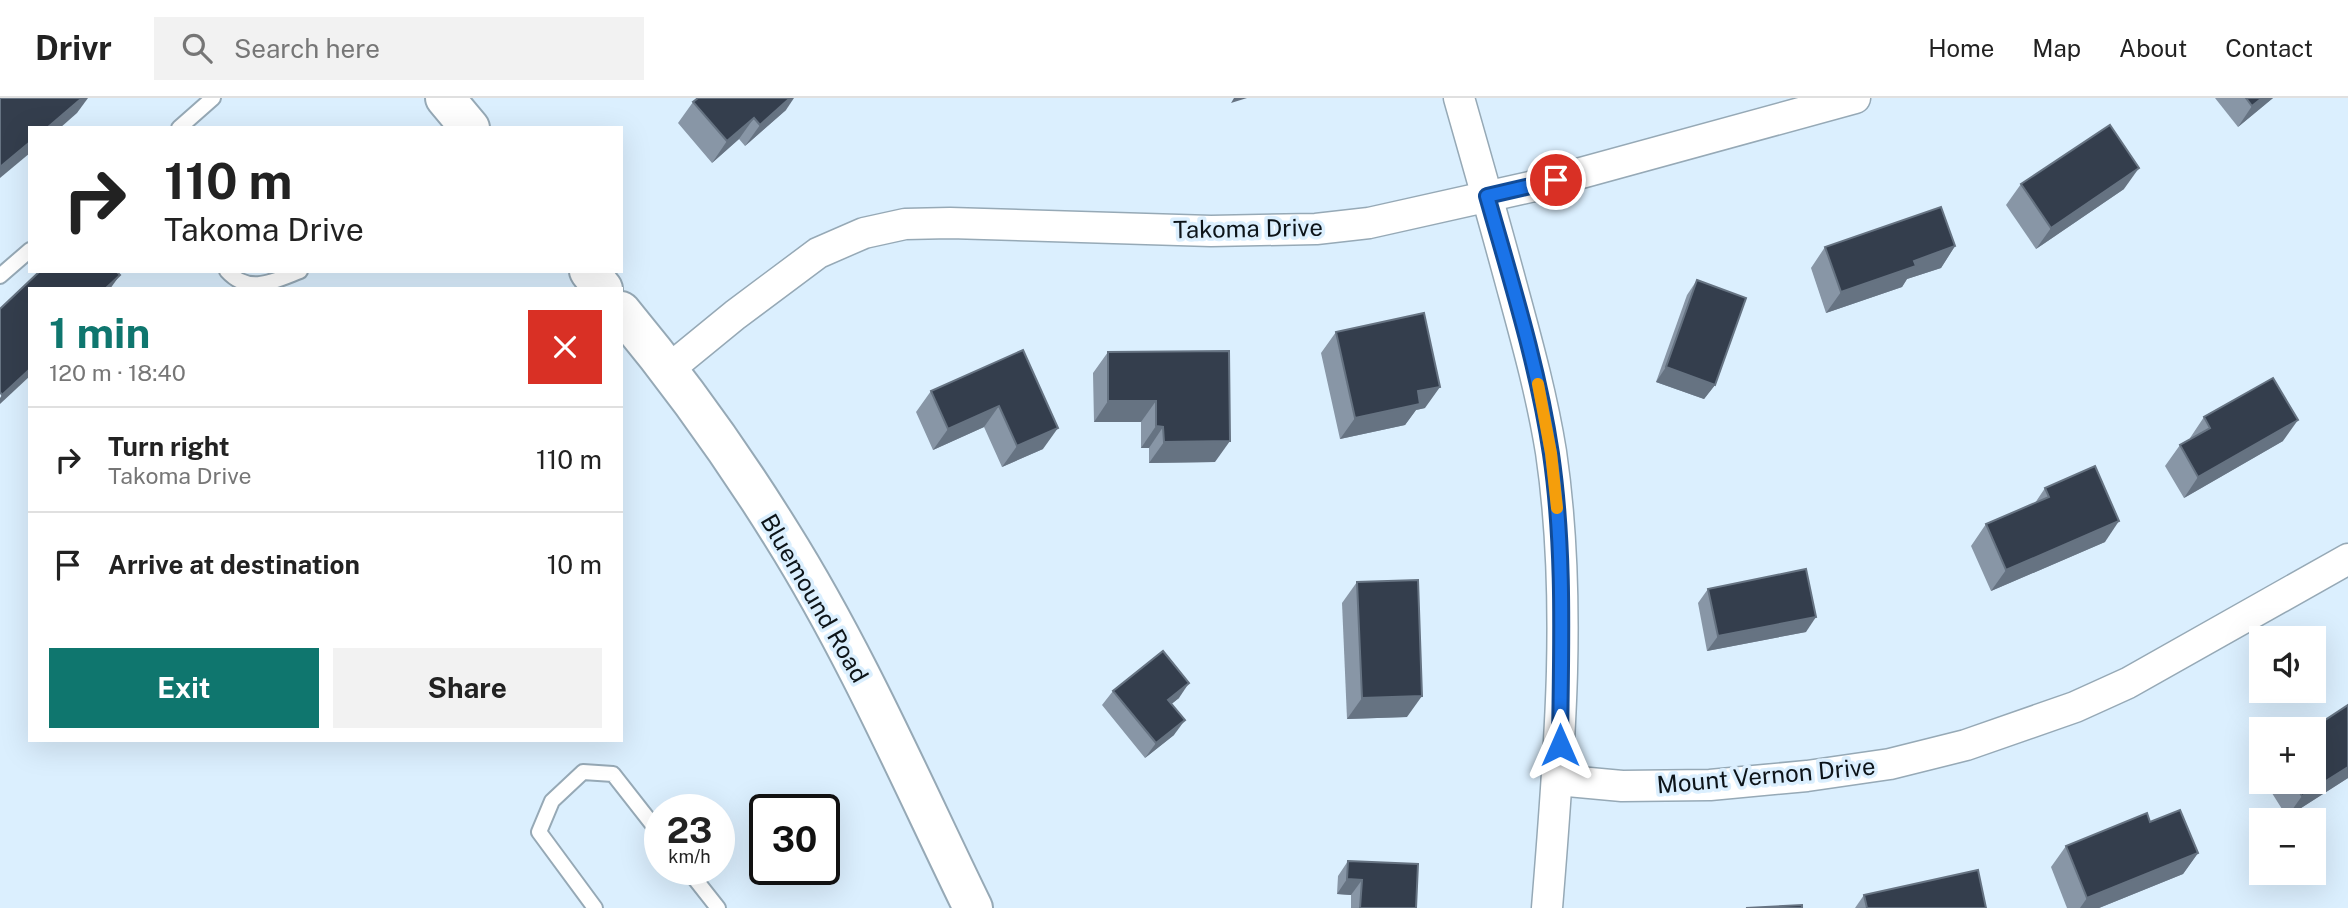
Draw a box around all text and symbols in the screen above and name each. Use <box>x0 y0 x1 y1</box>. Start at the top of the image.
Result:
search box <box>154 17 644 80</box>
text: Drivr <box>35 29 112 67</box>
icon: search <box>178 29 216 67</box>
text: Search here <box>234 33 380 64</box>
text: Home <box>1928 34 1994 62</box>
text: Map <box>2032 34 2081 62</box>
text: About <box>2119 34 2187 62</box>
text: Contact <box>2225 34 2313 62</box>
pin <box>1526 150 1586 210</box>
text: 110 m <box>164 152 292 210</box>
icon: right <box>49 154 140 245</box>
icon: arrive <box>1537 161 1575 199</box>
text: Takoma Drive <box>164 211 364 248</box>
street label: Takoma Drive <box>1173 213 1323 243</box>
text: 1 min <box>49 308 150 357</box>
button: close <box>528 310 602 384</box>
text: 120 m · 18:40 <box>49 359 186 386</box>
text: Turn right <box>108 431 230 462</box>
icon: right <box>49 441 87 479</box>
text: 110 m <box>536 444 602 475</box>
text: Takoma Drive <box>108 462 252 489</box>
street label: Bluemound Road <box>755 509 875 687</box>
icon: arrive <box>49 546 87 584</box>
text: Arrive at destination <box>108 549 360 580</box>
text: 10 m <box>547 549 602 580</box>
map controls <box>2249 626 2326 885</box>
button: sound <box>2249 626 2326 703</box>
button: Exit <box>49 648 319 728</box>
button: Share <box>333 648 602 728</box>
position arrow <box>1523 708 1597 782</box>
button: + <box>2249 717 2326 794</box>
street label: Mount Vernon Drive <box>1656 752 1876 798</box>
speed limit sign: 30 <box>749 794 840 885</box>
button: − <box>2249 808 2326 885</box>
text: 23 <box>667 810 712 851</box>
text: km/h <box>668 846 711 867</box>

